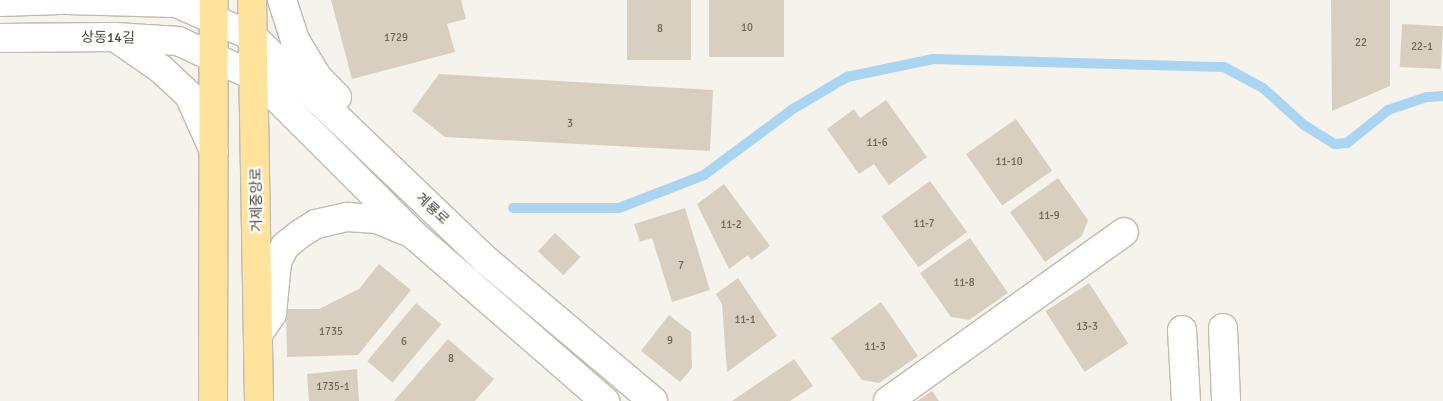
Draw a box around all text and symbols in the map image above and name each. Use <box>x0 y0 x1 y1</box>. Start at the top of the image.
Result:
house number: 10 <box>741 21 753 35</box>
house number: 8 <box>657 22 663 36</box>
street label: 상동14길 <box>81 29 135 47</box>
house number: 1729 <box>384 31 408 45</box>
house number: 22 <box>1355 36 1367 50</box>
house number: 22-1 <box>1411 40 1433 54</box>
house number: 3 <box>567 117 573 131</box>
house number: 11-6 <box>866 136 888 150</box>
house number: 11-10 <box>995 155 1023 169</box>
street label: 거제중앙로 <box>248 168 266 232</box>
street label: 계룡로 <box>412 190 452 228</box>
house number: 11-9 <box>1038 209 1060 223</box>
house number: 11-7 <box>914 217 934 231</box>
house number: 11-2 <box>720 218 742 232</box>
house number: 7 <box>678 259 684 273</box>
house number: 11-8 <box>953 276 975 290</box>
house number: 11-1 <box>734 313 756 327</box>
house number: 13-3 <box>1076 320 1098 334</box>
house number: 1735 <box>319 325 343 339</box>
house number: 9 <box>667 334 673 348</box>
house number: 6 <box>401 335 407 349</box>
house number: 11-3 <box>864 340 886 354</box>
house number: 8 <box>448 352 454 366</box>
house number: 1735-1 <box>316 380 350 394</box>

